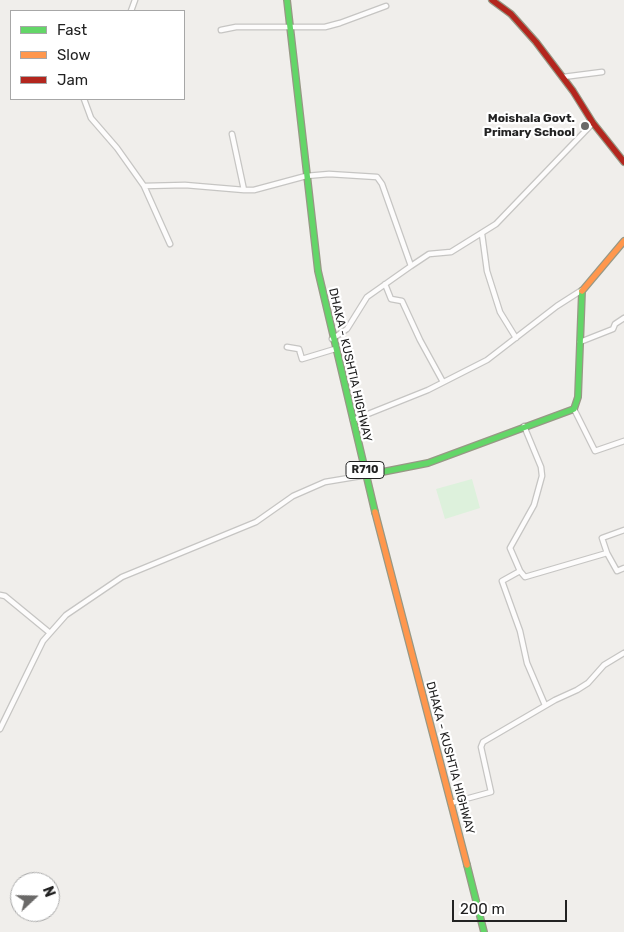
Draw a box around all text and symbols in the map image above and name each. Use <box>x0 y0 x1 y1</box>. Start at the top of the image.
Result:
legend <box>10 10 185 100</box>
text: Fast <box>57 21 87 39</box>
text: Slow <box>57 46 90 64</box>
text: Jam <box>57 71 88 89</box>
place label: Moishala Govt. Primary School <box>484 112 575 140</box>
marker: Moishala Govt. Primary School <box>579 120 591 132</box>
street label: DHAKA - KUSHTIA HIGHWAY <box>325 287 375 443</box>
road number: R710 <box>346 462 384 478</box>
street label: DHAKA - KUSHTIA HIGHWAY <box>423 680 477 836</box>
north arrow <box>10 872 60 922</box>
text: N <box>39 884 58 900</box>
scale bar <box>454 890 569 922</box>
text: 200 m <box>460 900 505 918</box>

